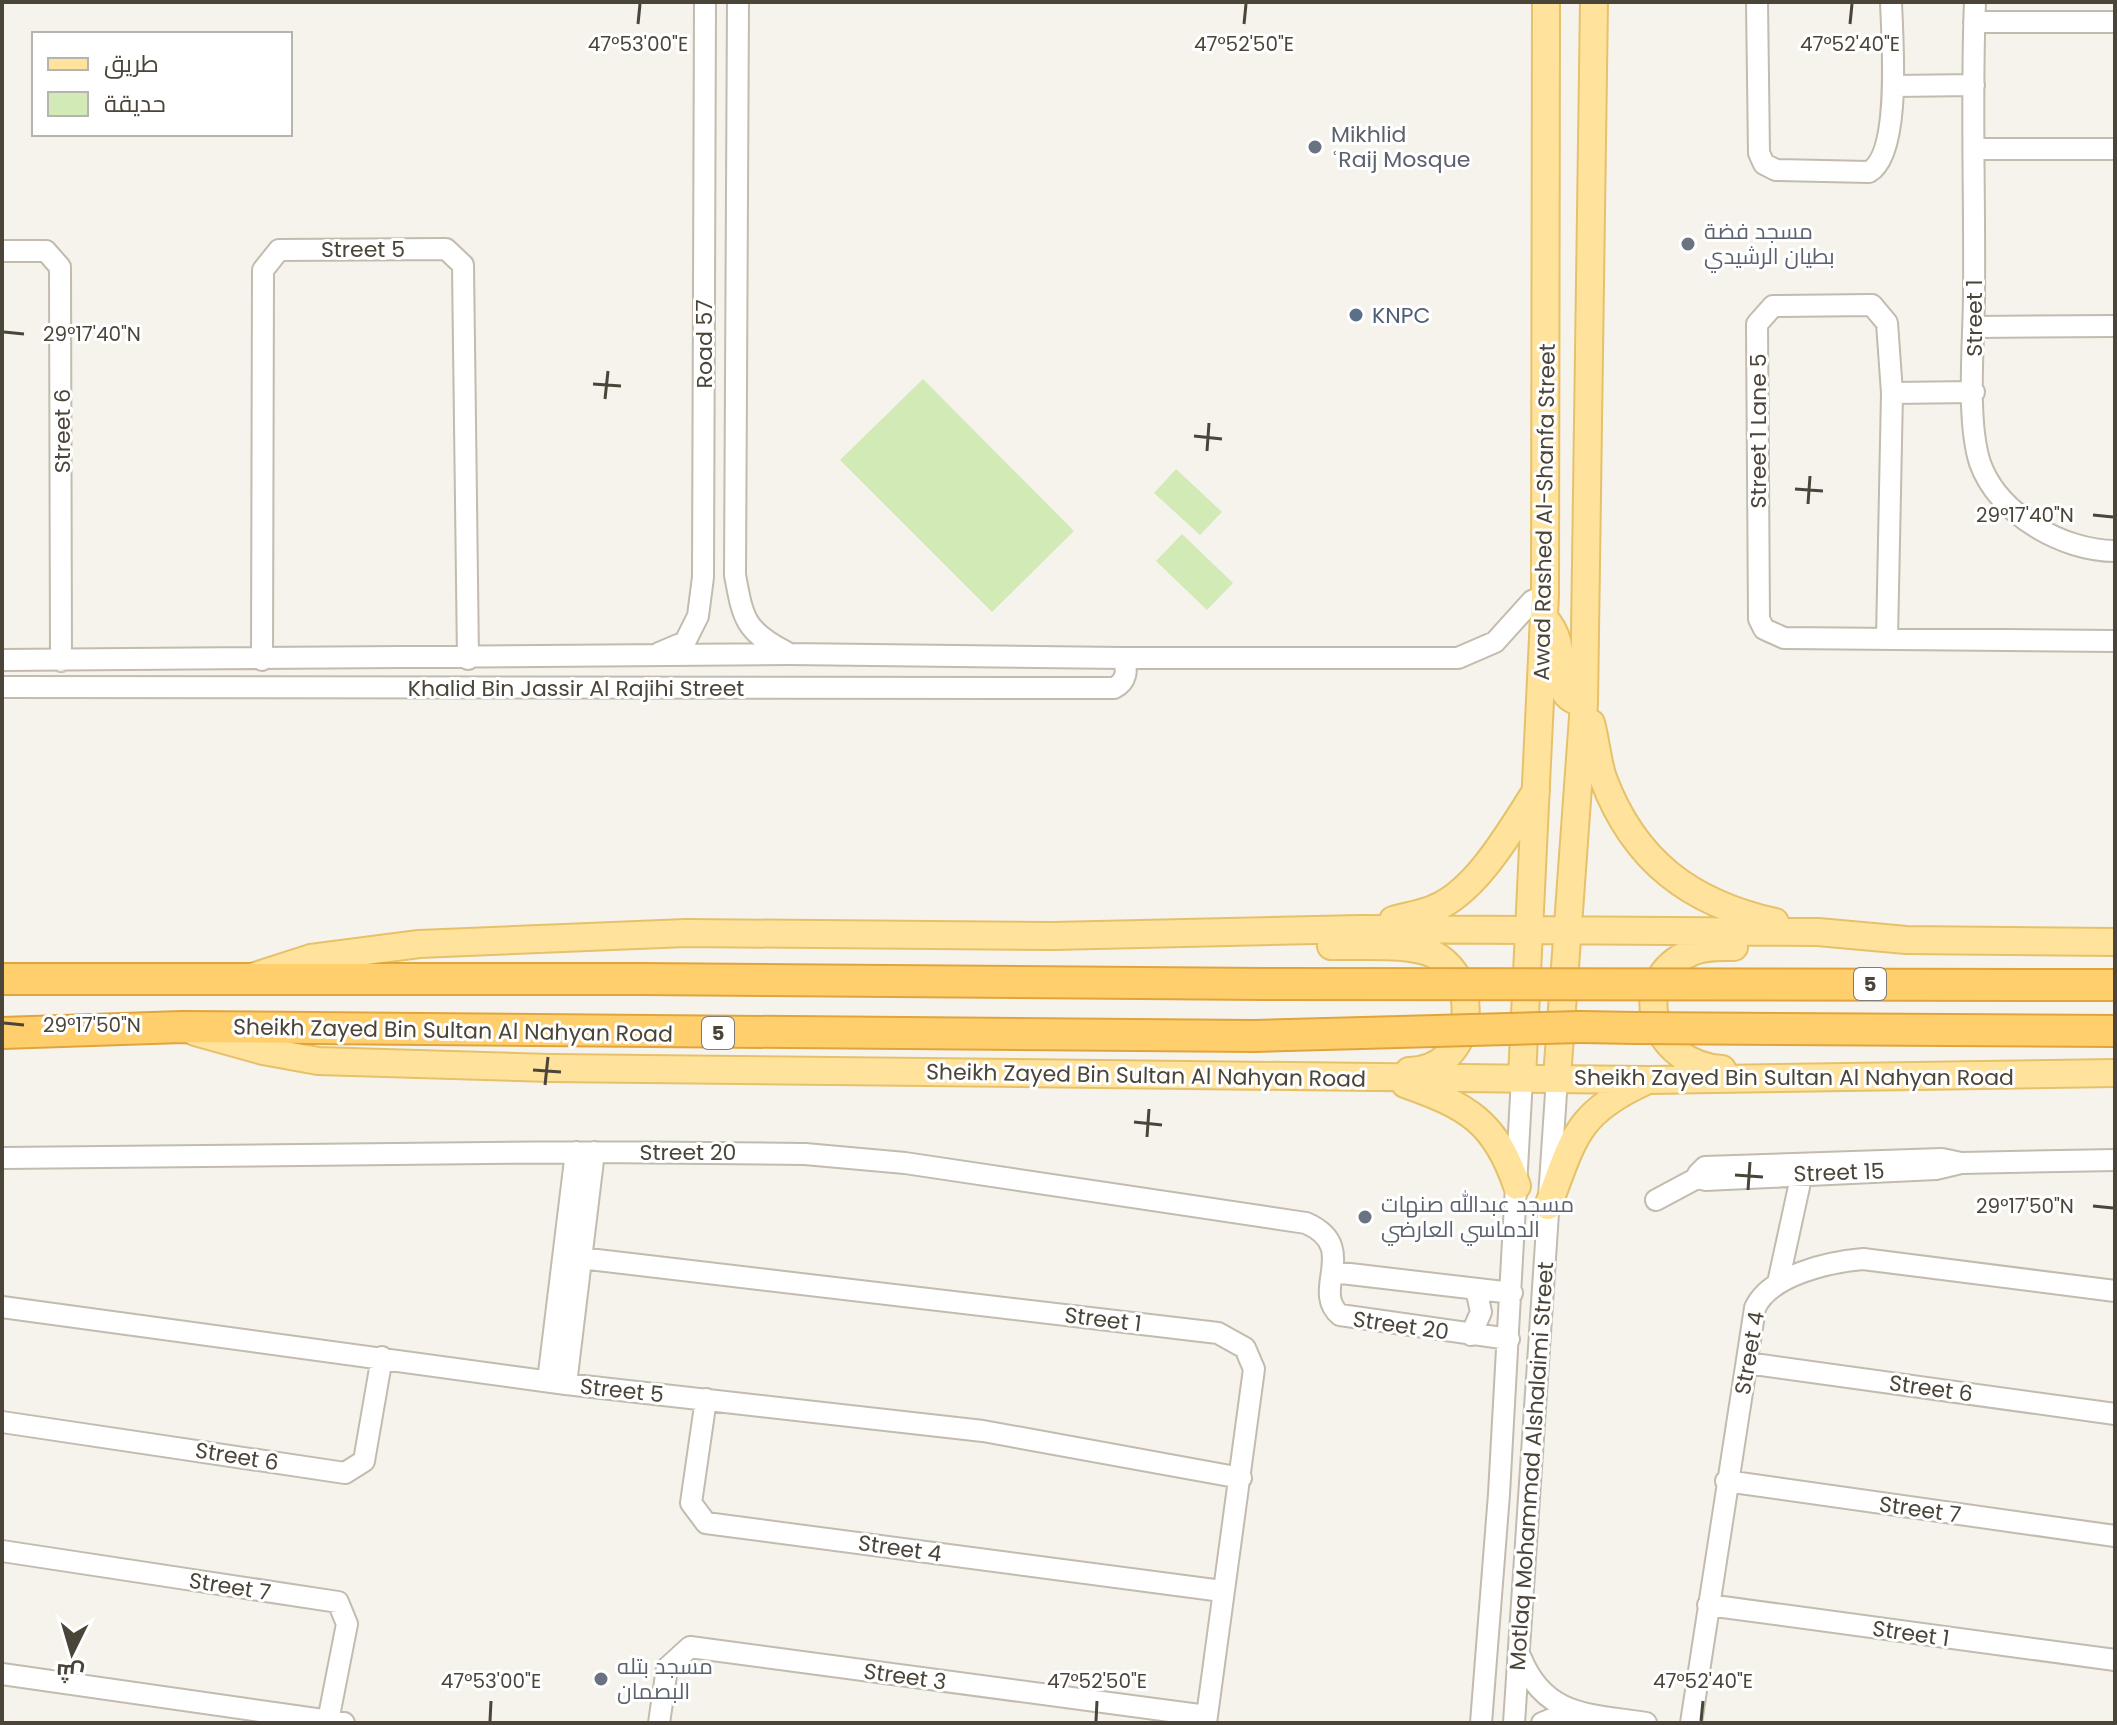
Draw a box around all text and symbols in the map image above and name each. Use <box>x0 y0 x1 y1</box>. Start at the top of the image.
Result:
text: 47°53'00"E <box>588 30 688 58</box>
text: 47°52'50"E <box>1194 30 1294 58</box>
text: 47°52'40"E <box>1800 30 1900 58</box>
legend <box>32 32 292 136</box>
text: طريق <box>104 47 159 80</box>
text: حديقة <box>104 87 166 120</box>
place label: Mikhlid ʿRaij Mosque <box>1331 119 1470 175</box>
marker: Mikhlid ʿRaij Mosque <box>1306 138 1324 156</box>
place label: مسجد فضة بطيان الرشيدي <box>1704 216 1835 273</box>
street label: Street 5 <box>321 234 405 265</box>
marker: مسجد فضة بطيان الرشيدي <box>1679 235 1697 253</box>
street label: Street 1 <box>1959 279 1990 357</box>
street label: Road 57 <box>689 300 720 388</box>
place label: KNPC <box>1372 300 1430 331</box>
marker: KNPC <box>1347 306 1365 324</box>
text: 29°17'40"N <box>43 320 141 348</box>
street label: Awad Rashed Al-Shanfa Street <box>1526 343 1563 681</box>
street label: Street 1 Lane 5 <box>1743 354 1774 509</box>
street label: Street 6 <box>47 389 78 473</box>
text: 29°17'40"N <box>1976 501 2074 529</box>
street label: Khalid Bin Jassir Al Rajihi Street <box>408 673 744 704</box>
road number: 5 <box>1854 968 1886 1000</box>
text: 29°17'50"N <box>43 1011 141 1039</box>
street label: Sheikh Zayed Bin Sultan Al Nahyan Road <box>233 1011 673 1050</box>
road number: 5 <box>702 1017 734 1049</box>
street label: Sheikh Zayed Bin Sultan Al Nahyan Road <box>926 1056 1366 1095</box>
street label: Sheikh Zayed Bin Sultan Al Nahyan Road <box>1574 1062 2014 1093</box>
street label: Street 20 <box>640 1137 736 1168</box>
street label: Street 15 <box>1793 1155 1885 1190</box>
place label: مسجد عبدالله صنهات الدماسي العارضي <box>1381 1189 1574 1246</box>
text: 29°17'50"N <box>1976 1192 2074 1220</box>
marker: مسجد عبدالله صنهات الدماسي العارضي <box>1356 1208 1374 1226</box>
street label: Motlaq Mohammad Alshalaimi Street <box>1502 1261 1561 1671</box>
street label: Street 1 <box>1063 1299 1143 1340</box>
street label: Street 20 <box>1351 1303 1451 1348</box>
street label: Street 4 <box>1727 1309 1772 1397</box>
street label: Street 6 <box>1887 1367 1975 1410</box>
street label: Street 5 <box>579 1371 665 1410</box>
street label: Street 6 <box>193 1435 281 1478</box>
street label: Street 7 <box>1877 1488 1963 1531</box>
street label: Street 4 <box>856 1527 944 1570</box>
street label: Street 7 <box>187 1565 273 1608</box>
north arrow <box>32 1613 112 1693</box>
street label: Street 1 <box>1870 1613 1951 1654</box>
place label: مسجد بتله البصمان <box>617 1651 713 1707</box>
street label: Street 3 <box>862 1655 948 1698</box>
text: ش <box>55 1656 86 1689</box>
text: 47°53'00"E <box>441 1667 541 1695</box>
text: 47°52'50"E <box>1047 1667 1147 1695</box>
text: 47°52'40"E <box>1653 1667 1753 1695</box>
marker: مسجد بتله البصمان <box>592 1670 610 1688</box>

